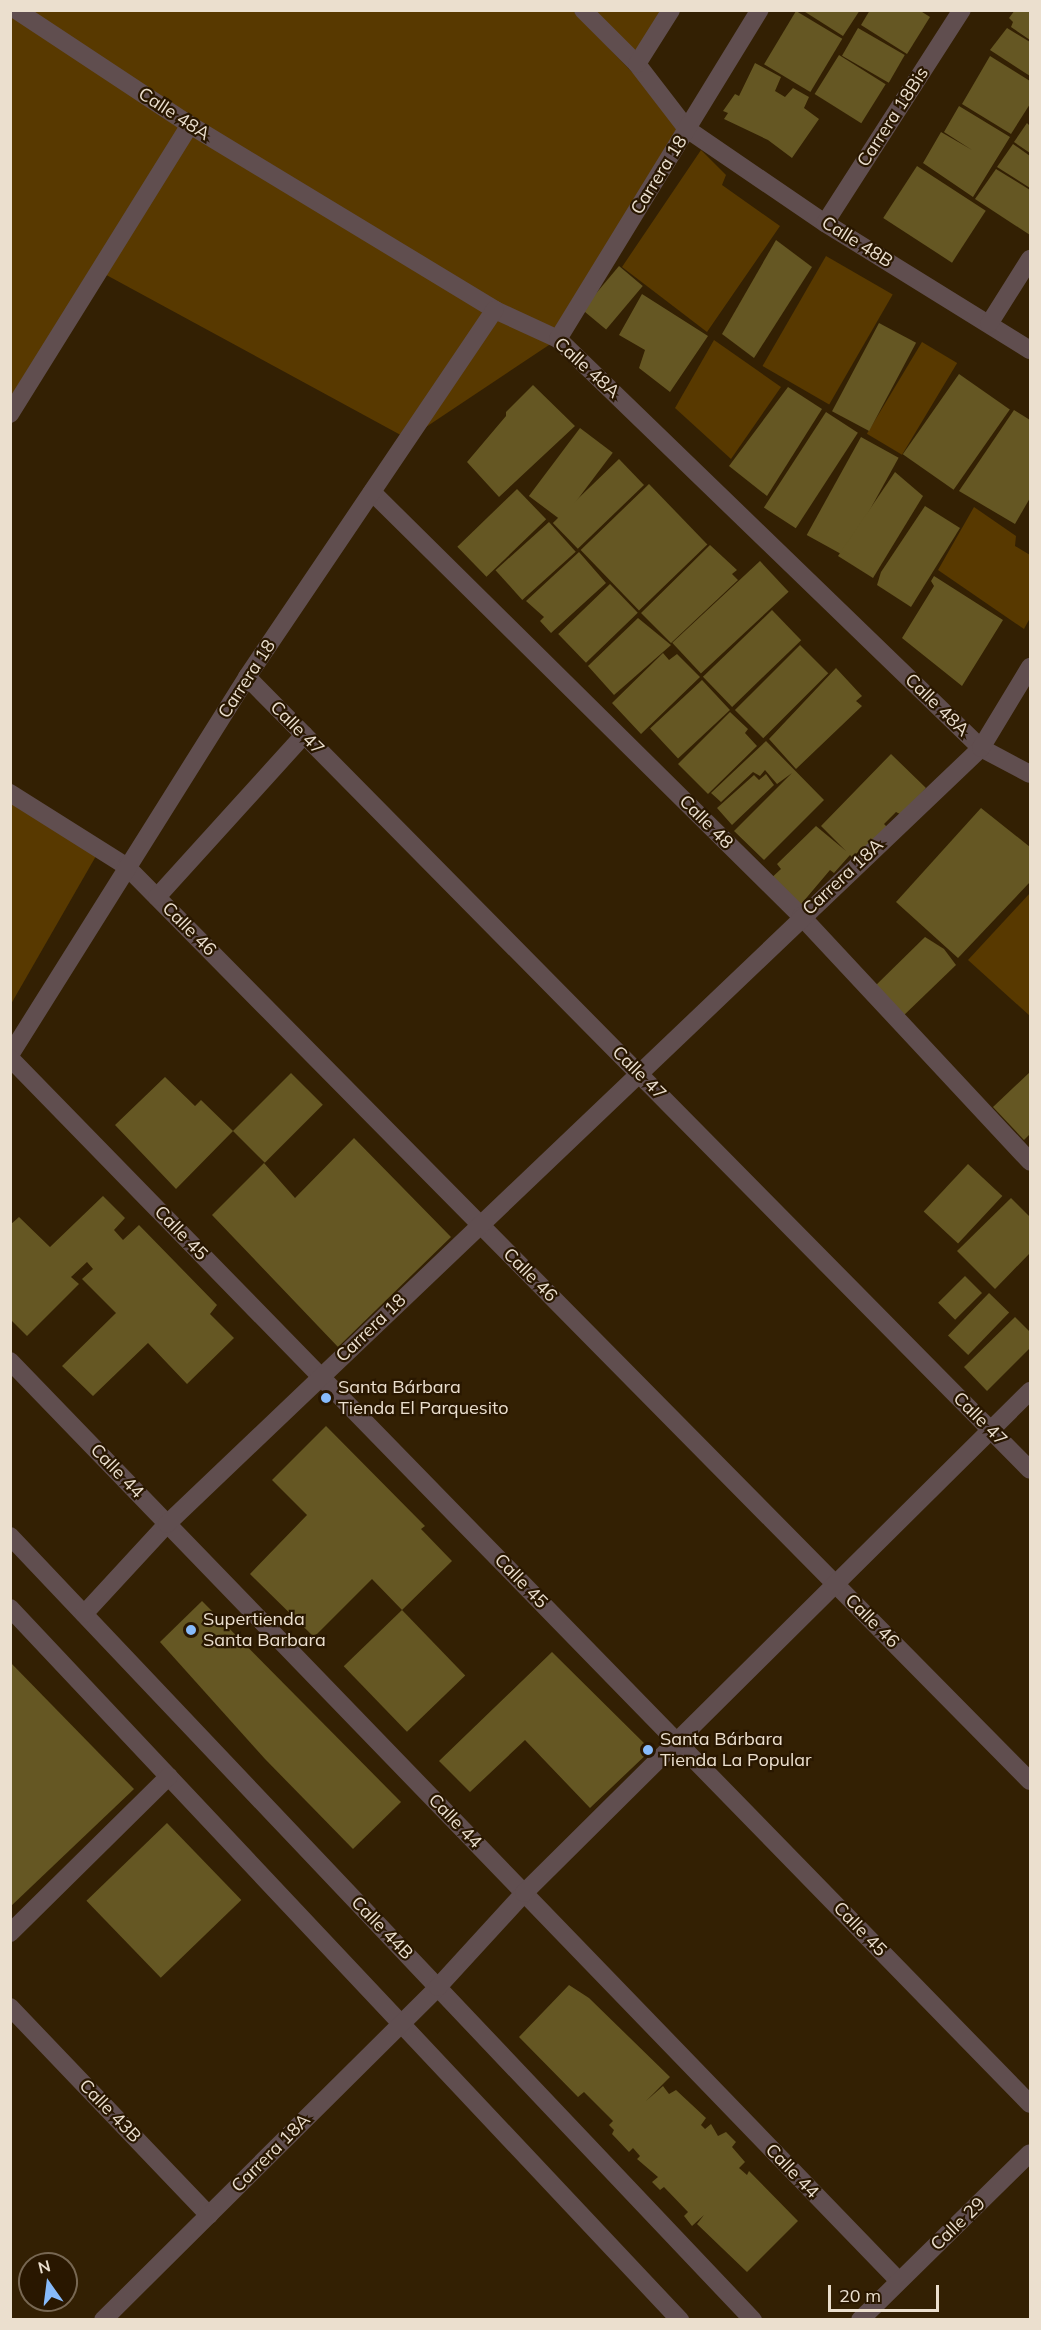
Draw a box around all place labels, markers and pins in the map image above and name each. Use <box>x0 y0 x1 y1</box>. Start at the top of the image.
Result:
place label: Santa Bárbara Tienda El Parquesito <box>338 1377 509 1420</box>
marker: Santa Bárbara Tienda El Parquesito <box>319 1391 333 1405</box>
place label: Supertienda Santa Barbara <box>203 1609 326 1652</box>
marker: Supertienda Santa Barbara <box>184 1623 198 1637</box>
place label: Santa Bárbara Tienda La Popular <box>660 1729 811 1772</box>
marker: Santa Bárbara Tienda La Popular <box>641 1743 655 1757</box>

